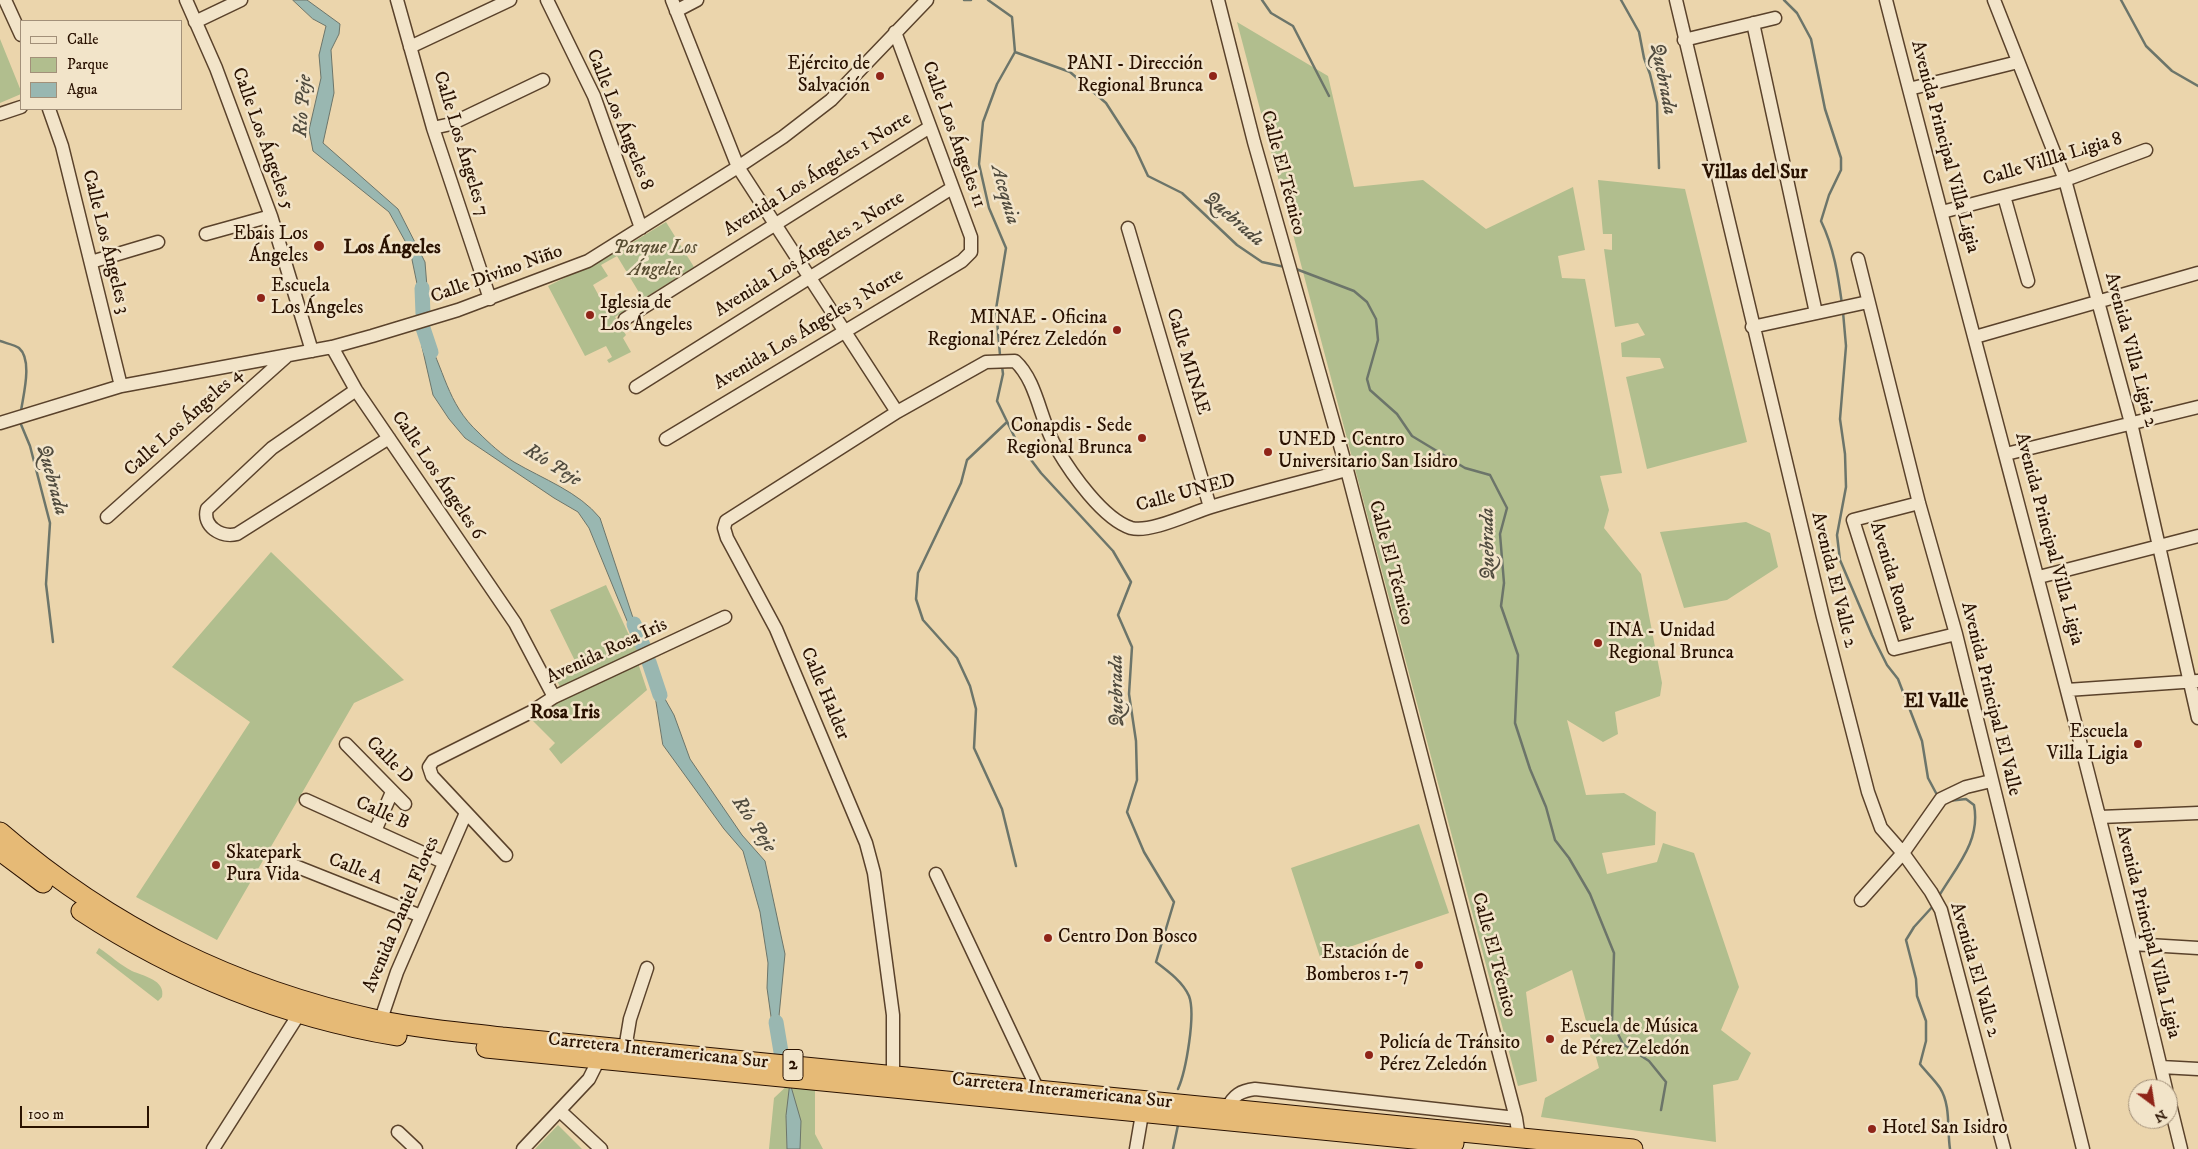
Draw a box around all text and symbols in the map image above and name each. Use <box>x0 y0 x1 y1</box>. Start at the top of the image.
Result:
legend <box>20 20 182 110</box>
text: Calle <box>67 30 99 49</box>
street label: Avenida Principal Villa Ligia <box>1905 38 1983 256</box>
water label: Quebrada <box>1643 41 1681 117</box>
street label: Calle Los Ángeles 8 <box>580 46 658 194</box>
place label: Ejército de Salvación <box>787 54 870 98</box>
place label: PANI - Dirección Regional Brunca <box>1067 54 1203 98</box>
text: Parque <box>67 55 108 74</box>
street label: Calle Los Ángeles 11 <box>916 59 990 211</box>
street label: Calle Los Ángeles 5 <box>226 65 298 213</box>
street label: Calle Los Ángeles 7 <box>427 69 493 219</box>
marker: Ejército de Salvación <box>874 70 886 82</box>
marker: PANI - Dirección Regional Brunca <box>1207 70 1219 82</box>
water label: Río Peje <box>290 74 318 138</box>
text: Agua <box>67 80 97 99</box>
street label: Avenida Los Ángeles 1 Norte <box>720 108 916 242</box>
street label: Calle El Técnico <box>1254 108 1310 238</box>
street label: Calle Villla Ligia 8 <box>1981 128 2125 192</box>
district label: Villas del Sur <box>1702 162 1808 186</box>
water label: Acequia <box>984 163 1024 227</box>
street label: Calle Los Ángeles 3 <box>76 168 134 316</box>
street label: Avenida Los Ángeles 2 Norte <box>711 187 909 323</box>
water label: Quebrada <box>1198 187 1268 253</box>
place label: Ebais Los Ángeles <box>233 224 308 268</box>
district label: Los Ángeles <box>343 237 441 261</box>
park label: Parque Los Ángeles <box>613 238 697 282</box>
marker: Ebais Los Ángeles <box>312 239 326 253</box>
street label: Calle Divino Niño <box>428 241 566 309</box>
street label: Avenida Los Ángeles 3 Norte <box>710 264 908 396</box>
street label: Avenida Villa Ligia 2 <box>2098 270 2162 430</box>
place label: Escuela Los Ángeles <box>271 276 363 320</box>
marker: Escuela Los Ángeles <box>255 292 267 304</box>
place label: Iglesia de Los Ángeles <box>600 293 692 337</box>
street label: Calle MINAE <box>1160 306 1214 418</box>
place label: MINAE - Oficina Regional Pérez Zeledón <box>927 308 1107 352</box>
marker: Iglesia de Los Ángeles <box>584 309 596 321</box>
marker: MINAE - Oficina Regional Pérez Zeledón <box>1111 324 1123 336</box>
street label: Calle Los Ángeles 4 <box>120 364 248 482</box>
street label: Calle Los Ángeles 6 <box>386 407 488 545</box>
place label: Conapdis - Sede Regional Brunca <box>1006 416 1132 460</box>
place label: UNED - Centro Universitario San Isidro <box>1278 430 1458 474</box>
street label: Avenida Principal Villa Ligia <box>2009 430 2087 648</box>
marker: Conapdis - Sede Regional Brunca <box>1136 432 1148 444</box>
water label: Río Peje <box>519 439 585 493</box>
water label: Quebrada <box>30 442 72 518</box>
marker: UNED - Centro Universitario San Isidro <box>1262 446 1274 458</box>
street label: Calle UNED <box>1134 470 1238 518</box>
street label: Calle El Técnico <box>1362 498 1418 628</box>
water label: Quebrada <box>1476 507 1502 581</box>
street label: Avenida El Valle 2 <box>1805 510 1861 650</box>
street label: Avenida Ronda <box>1863 519 1919 635</box>
street label: Avenida Principal El Valle <box>1955 600 2025 798</box>
street label: Avenida Rosa Iris <box>543 614 671 690</box>
place label: INA - Unidad Regional Brunca <box>1608 621 1734 665</box>
marker: INA - Unidad Regional Brunca <box>1592 637 1604 649</box>
street label: Calle Halder <box>794 644 854 744</box>
water label: Quebrada <box>1105 654 1131 728</box>
district label: El Valle <box>1904 691 1968 715</box>
district label: Rosa Iris <box>530 702 600 726</box>
place label: Escuela Villa Ligia <box>2047 722 2128 766</box>
street label: Calle D <box>360 732 418 790</box>
marker: Escuela Villa Ligia <box>2132 738 2144 750</box>
street label: Calle B <box>352 792 412 836</box>
water label: Río Peje <box>725 792 781 858</box>
street label: Avenida Principal Villa Ligia <box>2109 823 2185 1041</box>
street label: Avenida Daniel Flores <box>359 834 445 996</box>
place label: Skatepark Pura Vida <box>226 843 301 887</box>
street label: Calle A <box>325 849 385 891</box>
marker: Skatepark Pura Vida <box>210 859 222 871</box>
street label: Calle El Técnico <box>1465 890 1521 1020</box>
street label: Avenida El Valle 2 <box>1944 900 2004 1040</box>
place label: Centro Don Bosco <box>1058 927 1197 949</box>
marker: Centro Don Bosco <box>1042 932 1054 944</box>
place label: Estación de Bomberos 1-7 <box>1305 943 1409 987</box>
marker: Estación de Bomberos 1-7 <box>1413 959 1425 971</box>
place label: Escuela de Música de Pérez Zeledón <box>1560 1017 1698 1061</box>
street label: Carretera Interamericana Sur <box>547 1029 769 1075</box>
place label: Policía de Tránsito Pérez Zeledón <box>1379 1033 1520 1077</box>
marker: Escuela de Música de Pérez Zeledón <box>1544 1033 1556 1045</box>
marker: Policía de Tránsito Pérez Zeledón <box>1363 1049 1375 1061</box>
road number: 2 <box>783 1050 803 1080</box>
street label: Carretera Interamericana Sur <box>951 1069 1173 1115</box>
north arrow <box>2128 1079 2178 1129</box>
scale bar <box>22 1096 151 1128</box>
text: 100 m <box>28 1105 64 1124</box>
text: N <box>2151 1105 2170 1127</box>
place label: Hotel San Isidro <box>1882 1118 2008 1140</box>
marker: Hotel San Isidro <box>1866 1123 1878 1135</box>

